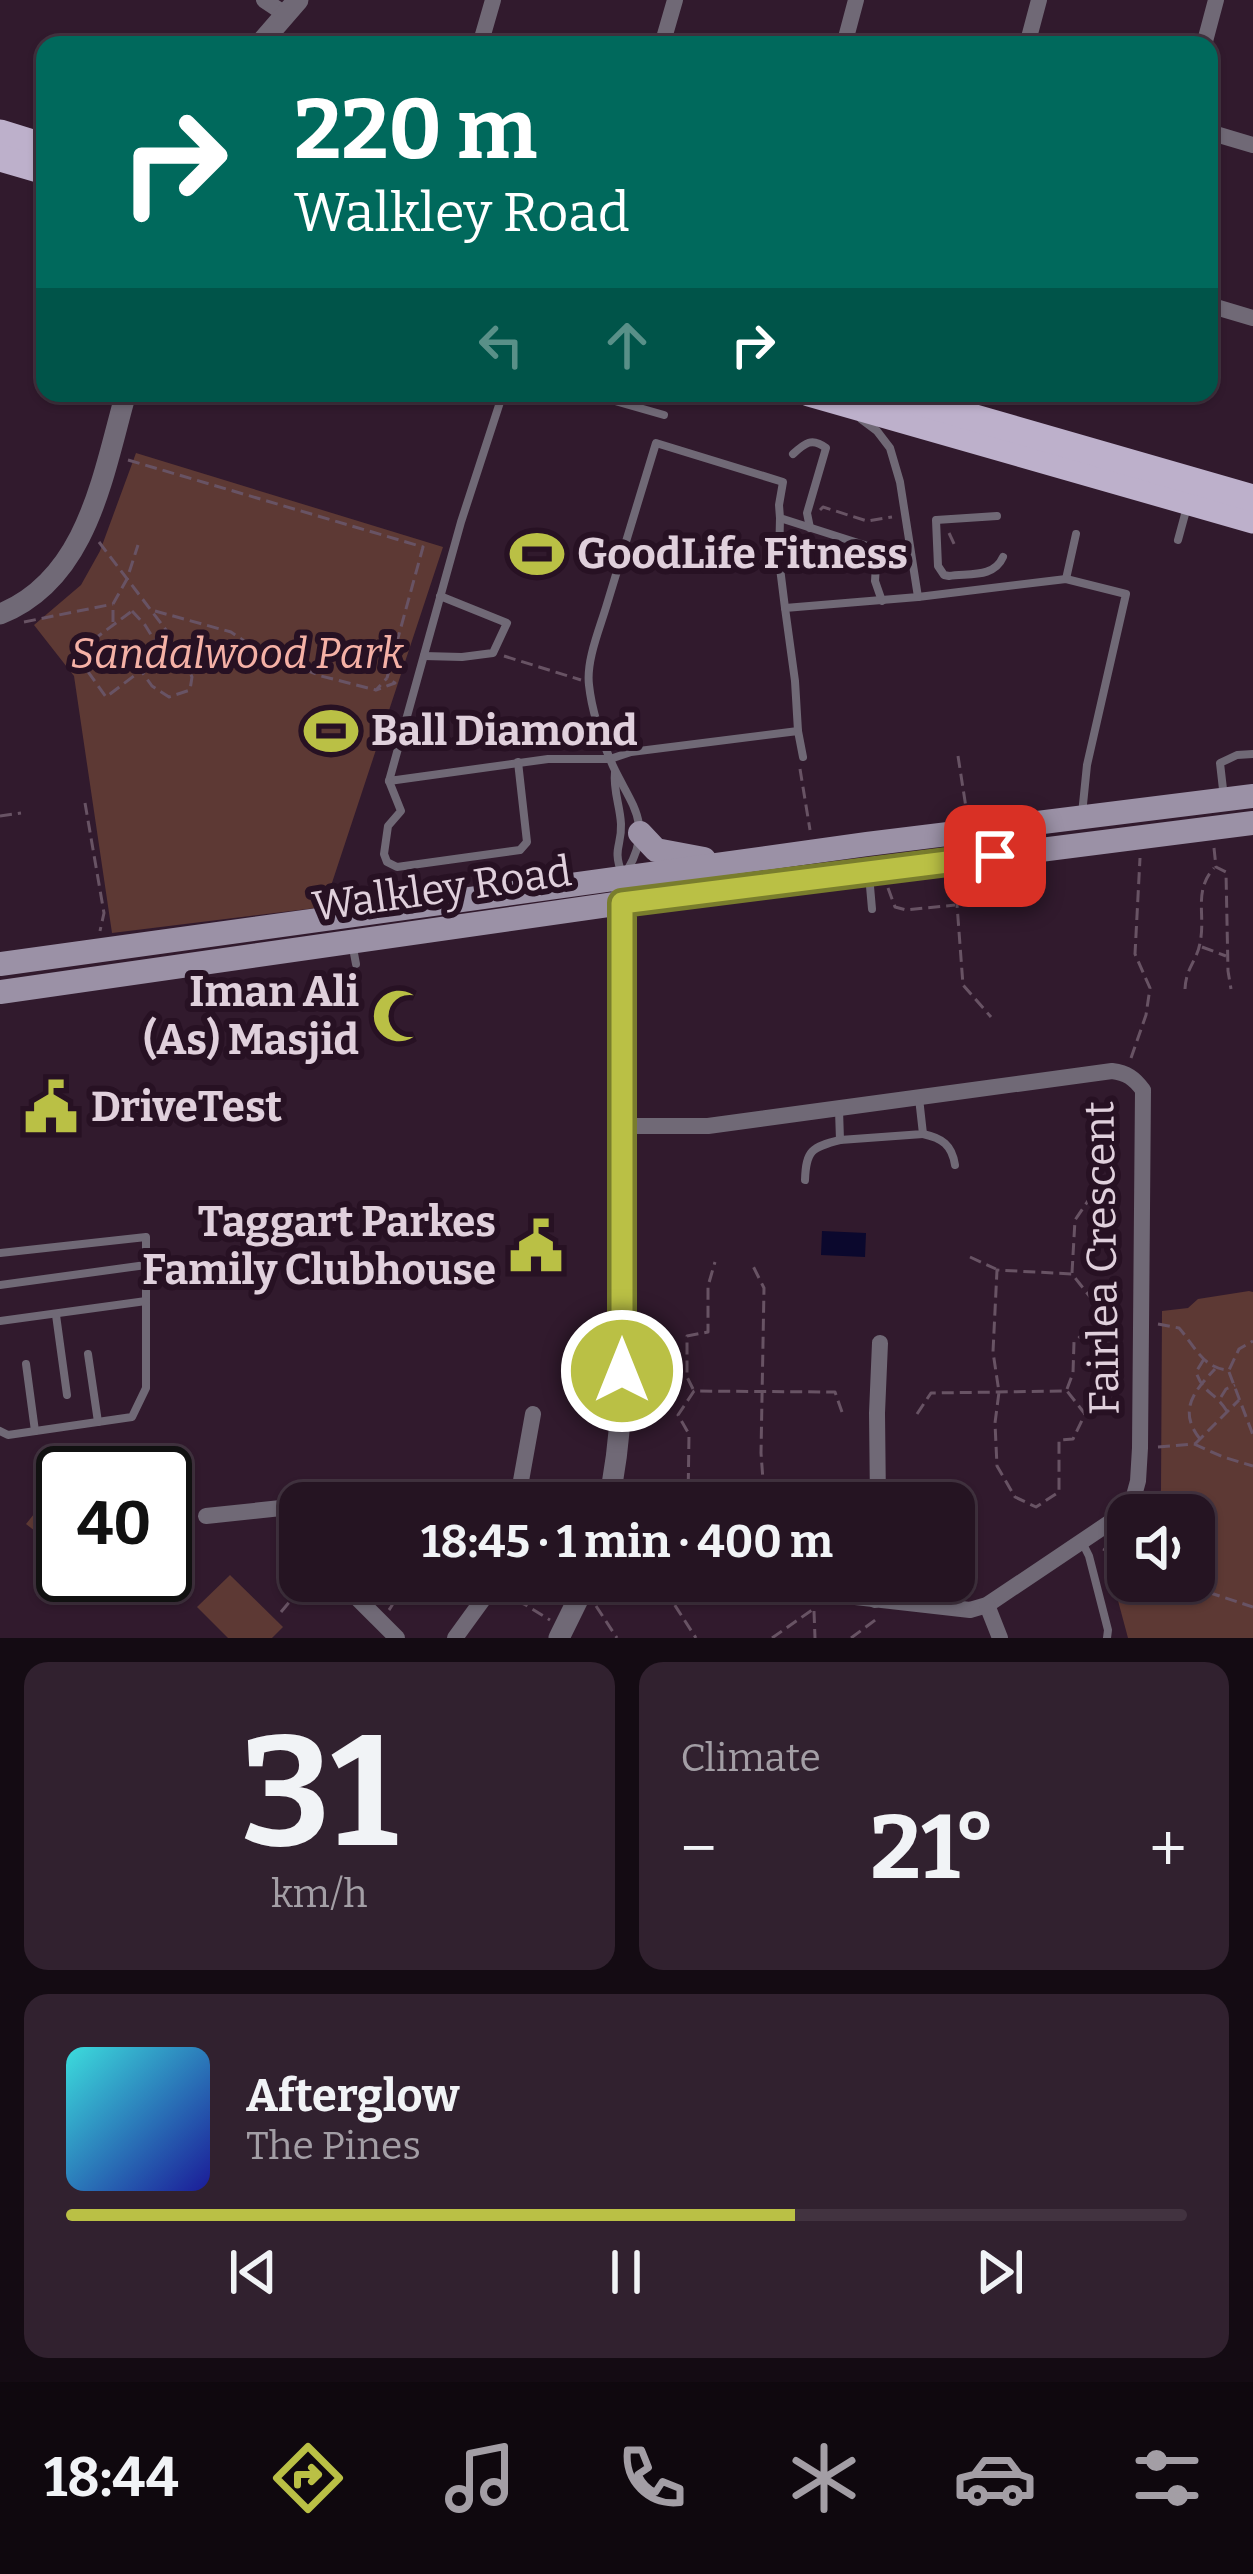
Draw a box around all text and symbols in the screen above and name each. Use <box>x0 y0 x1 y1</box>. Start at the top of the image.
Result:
text: 220 m <box>294 79 537 180</box>
icon: right <box>96 84 252 240</box>
text: Walkley Road <box>294 181 630 245</box>
icon: left <box>468 312 534 378</box>
icon: ahead <box>594 312 660 378</box>
icon: right <box>720 312 786 378</box>
sports icon: GoodLife Fitness <box>508 525 566 583</box>
place label: GoodLife Fitness <box>577 529 908 579</box>
park label: Sandalwood Park <box>70 629 404 679</box>
sports icon: Ball Diamond <box>302 702 360 760</box>
place label: Ball Diamond <box>371 706 638 756</box>
pin <box>944 805 1046 907</box>
icon: arrive <box>962 823 1028 889</box>
street label: Walkley Road <box>309 846 575 932</box>
place label: Iman Ali (As) Masjid <box>143 967 359 1065</box>
mosque icon: Iman Ali (As) Masjid <box>370 987 428 1045</box>
public building icon: DriveTest <box>22 1078 80 1136</box>
place label: DriveTest <box>91 1082 283 1132</box>
street label: Fairlea Crescent <box>1074 1101 1130 1415</box>
place label: Taggart Parkes Family Clubhouse <box>142 1197 496 1295</box>
public building icon: Taggart Parkes Family Clubhouse <box>507 1217 565 1275</box>
position arrow <box>559 1308 685 1434</box>
speed limit sign: 40 <box>36 1446 192 1602</box>
map controls <box>1107 1494 1215 1602</box>
button: sound <box>1107 1494 1215 1602</box>
text: 18:45 · 1 min · 400 m <box>421 1515 833 1569</box>
text: 31 <box>241 1699 398 1886</box>
text: Climate <box>681 1735 821 1781</box>
text: 21° <box>870 1794 996 1902</box>
text: − <box>681 1809 717 1888</box>
text: + <box>1149 1809 1187 1888</box>
text: km/h <box>271 1871 368 1917</box>
text: Afterglow <box>246 2069 459 2123</box>
text: The Pines <box>246 2123 421 2169</box>
icon: previous <box>220 2239 286 2305</box>
icon: pause <box>593 2239 659 2305</box>
icon: next <box>967 2239 1033 2305</box>
icon: directions <box>266 2436 350 2520</box>
icon: music <box>438 2436 522 2520</box>
icon: phone <box>610 2436 694 2520</box>
icon: climate <box>782 2436 866 2520</box>
icon: car <box>953 2436 1037 2520</box>
icon: filters <box>1125 2436 1209 2520</box>
text: 18:44 <box>44 2446 179 2510</box>

